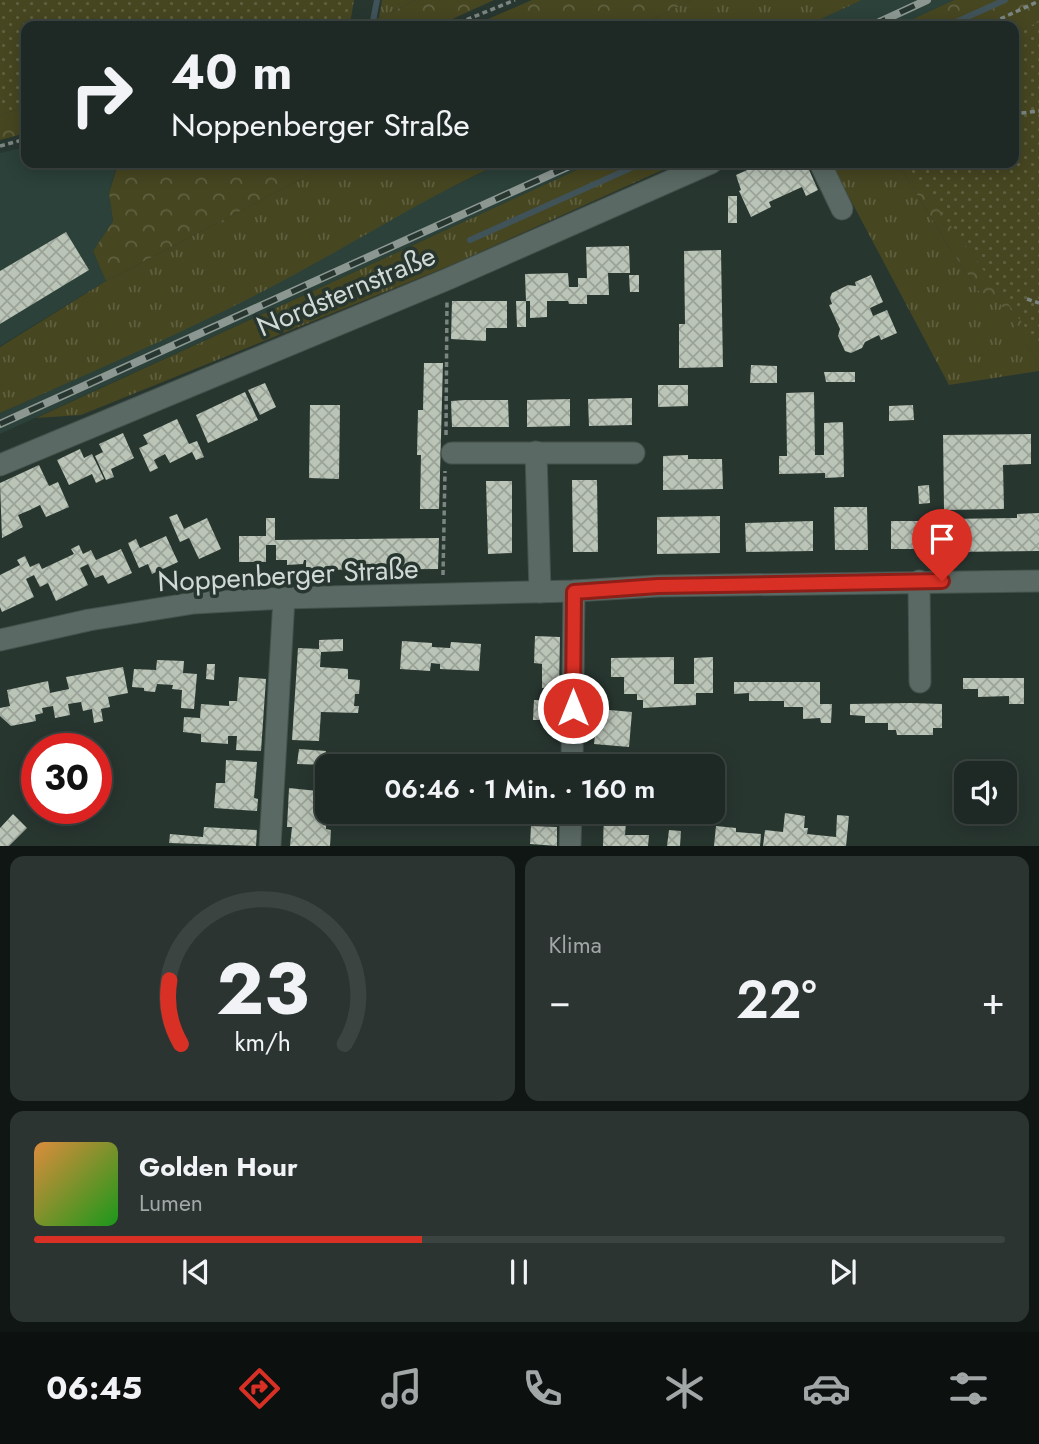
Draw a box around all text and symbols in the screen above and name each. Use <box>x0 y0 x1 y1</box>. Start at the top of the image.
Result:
text: 40 m <box>171 37 293 107</box>
icon: right <box>56 49 147 140</box>
text: Noppenberger Straße <box>171 102 470 148</box>
street label: Nordsternstraße <box>250 235 442 347</box>
pin <box>912 509 972 581</box>
icon: arrive <box>923 520 961 558</box>
street label: Noppenberger Straße <box>156 548 420 602</box>
position arrow <box>536 671 610 745</box>
speed limit sign: 30 <box>21 733 112 824</box>
map controls <box>954 761 1017 824</box>
button: sound <box>954 761 1017 824</box>
text: 06:46 · 1 Min. · 160 m <box>385 770 655 808</box>
text: Klima <box>549 928 602 962</box>
text: 23 <box>216 937 309 1042</box>
text: 22° <box>736 962 817 1038</box>
text: − <box>549 973 571 1028</box>
text: + <box>982 973 1005 1028</box>
text: km/h <box>234 1024 291 1060</box>
text: Golden Hour <box>139 1148 298 1186</box>
text: Lumen <box>139 1186 203 1220</box>
icon: previous <box>177 1253 215 1291</box>
icon: pause <box>500 1253 538 1291</box>
icon: next <box>824 1253 862 1291</box>
icon: directions <box>235 1364 284 1413</box>
icon: music <box>377 1364 426 1413</box>
icon: phone <box>518 1364 567 1413</box>
icon: climate <box>660 1364 709 1413</box>
icon: car <box>802 1364 851 1413</box>
icon: filters <box>944 1364 993 1413</box>
text: 06:45 <box>46 1365 142 1411</box>

